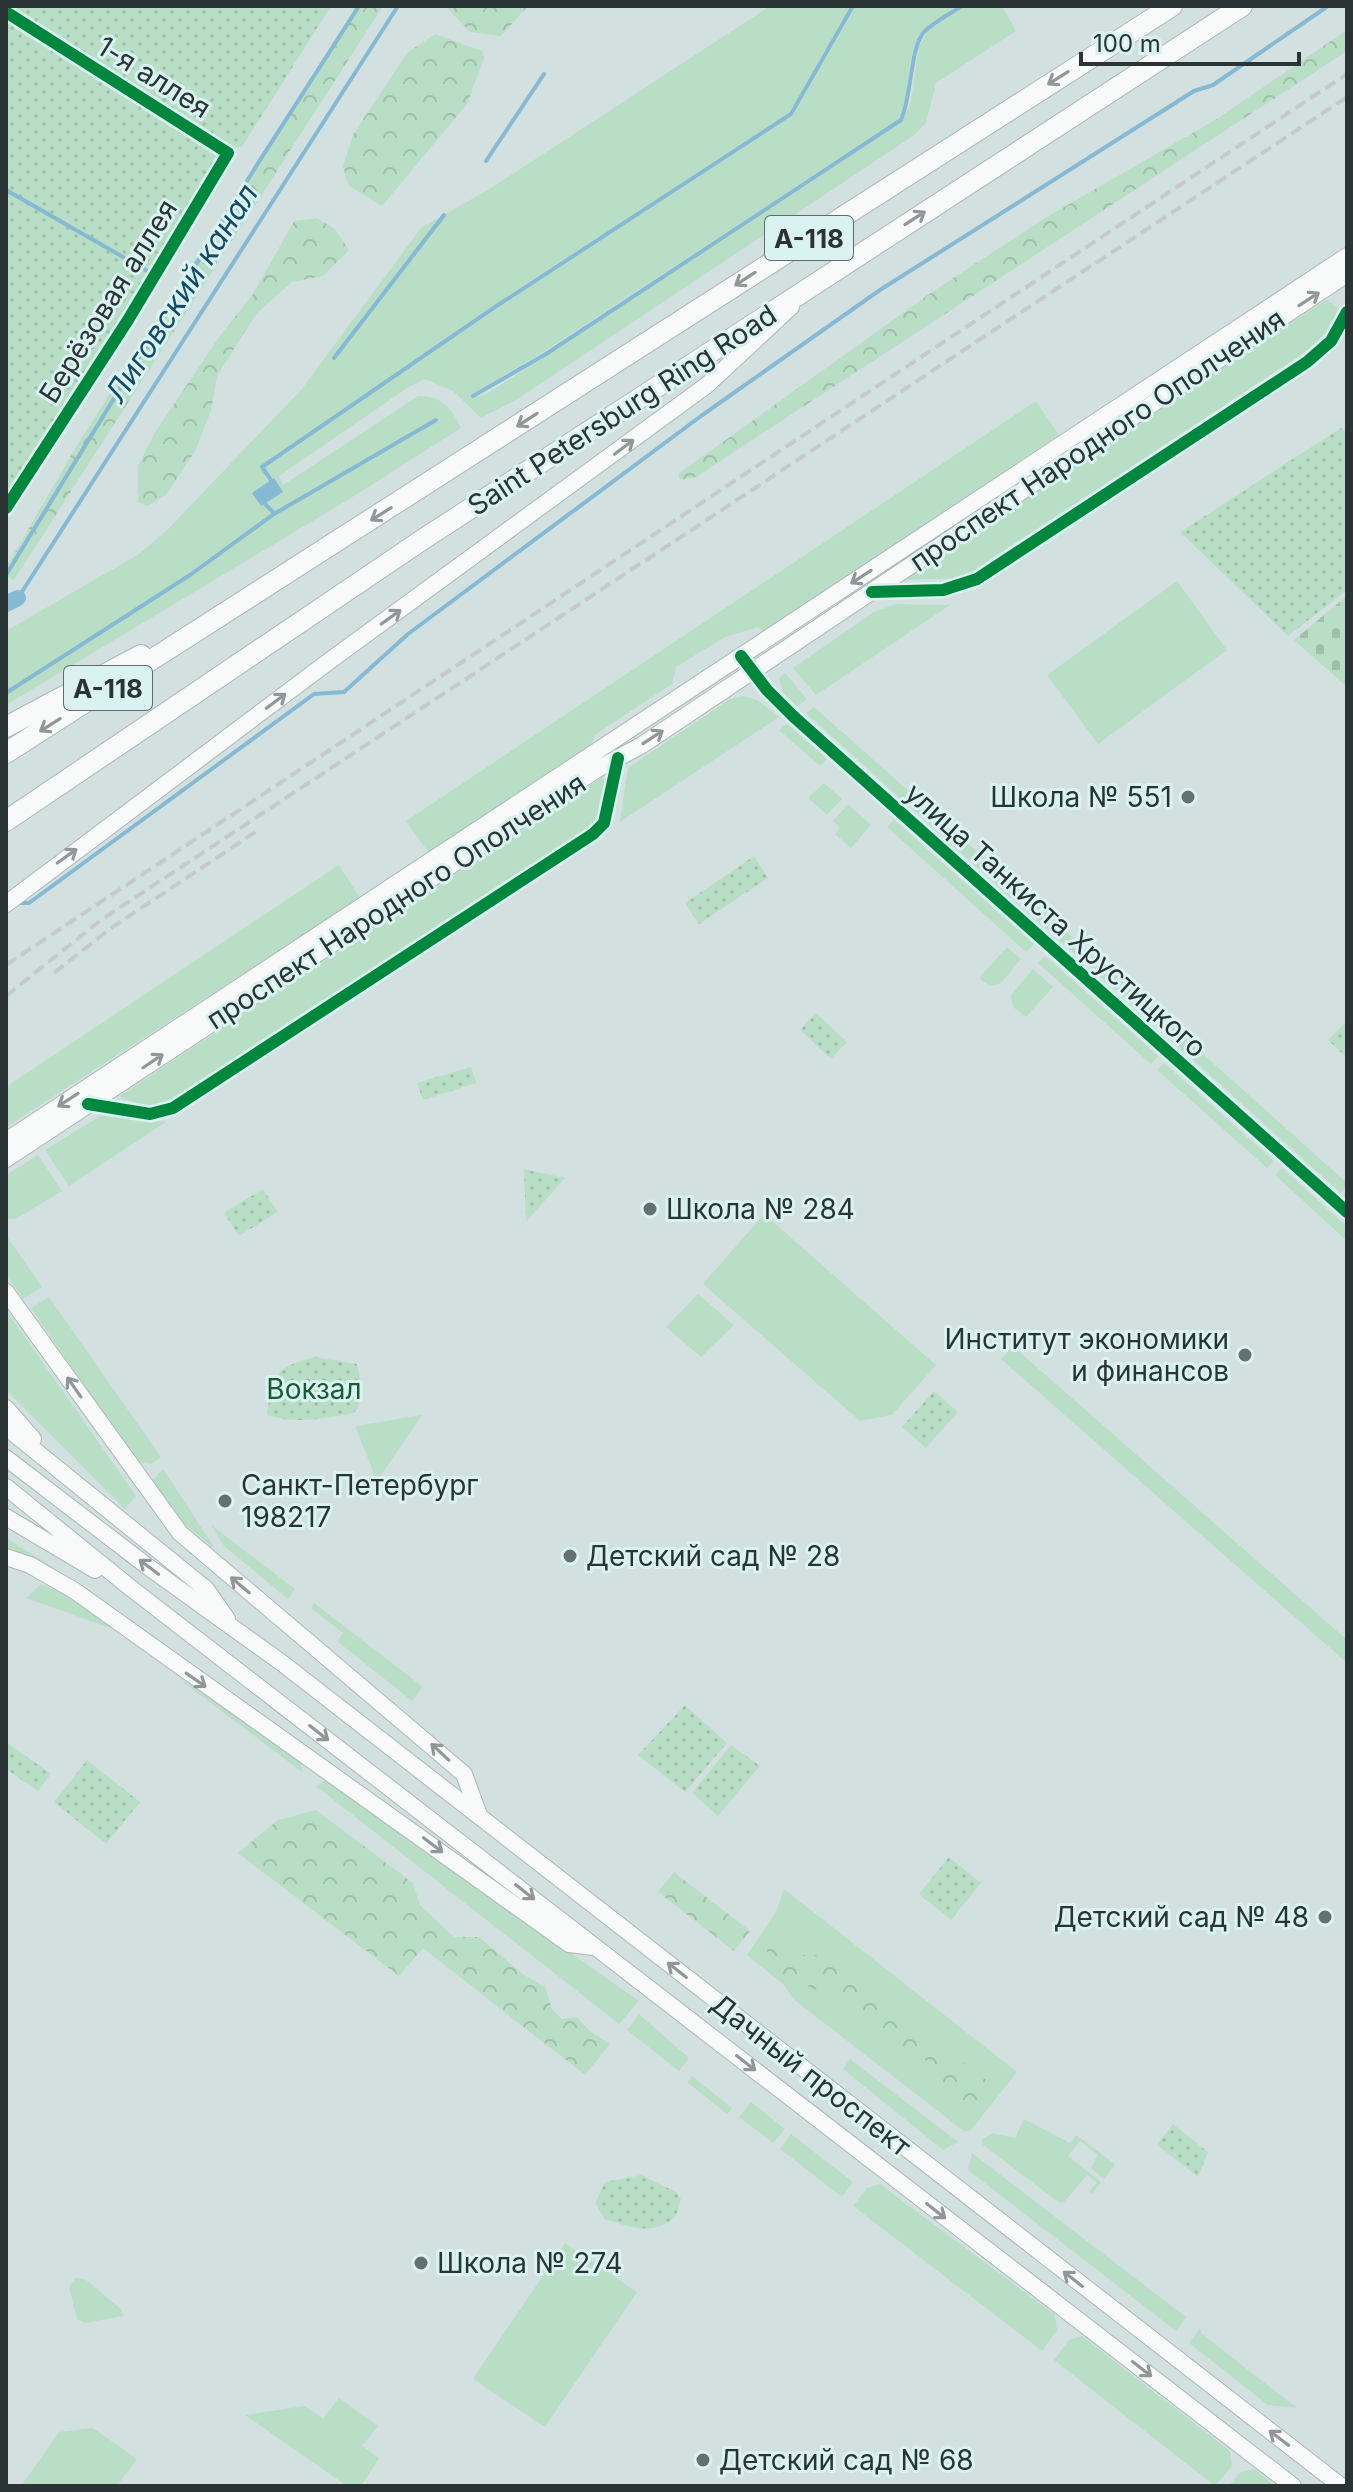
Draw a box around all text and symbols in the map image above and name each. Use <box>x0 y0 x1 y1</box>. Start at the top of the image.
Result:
scale bar <box>1081 16 1299 66</box>
street label: 1-я аллея <box>91 29 217 125</box>
text: 100 m <box>1093 29 1161 58</box>
one-way arrow <box>1048 69 1070 86</box>
water label: Лиговский канал <box>97 177 265 409</box>
street label: Берёзовая аллея <box>32 193 184 409</box>
one-way arrow <box>904 209 926 226</box>
road number: А-118 <box>765 216 853 260</box>
one-way arrow <box>735 270 757 287</box>
one-way arrow <box>1297 291 1320 307</box>
street label: Saint Petersburg Ring Road <box>461 297 783 523</box>
street label: проспект Народного Ополчения <box>903 301 1291 579</box>
one-way arrow <box>516 413 539 429</box>
one-way arrow <box>613 439 634 456</box>
one-way arrow <box>371 506 393 523</box>
one-way arrow <box>851 568 873 585</box>
one-way arrow <box>380 609 401 626</box>
road number: А-118 <box>64 666 152 710</box>
one-way arrow <box>265 693 286 710</box>
one-way arrow <box>39 717 61 734</box>
one-way arrow <box>642 729 664 746</box>
street label: проспект Народного Ополчения <box>200 766 592 1036</box>
street label: улица Танкиста Хрустицкого <box>898 776 1214 1064</box>
place label: Школа № 551 <box>990 780 1172 814</box>
marker: Школа № 551 <box>1179 788 1197 806</box>
one-way arrow <box>56 848 78 865</box>
one-way arrow <box>141 1052 163 1069</box>
one-way arrow <box>57 1092 80 1108</box>
place label: Школа № 284 <box>666 1192 855 1226</box>
marker: Школа № 284 <box>641 1200 659 1218</box>
place label: Институт экономики и финансов <box>944 1322 1229 1388</box>
marker: Институт экономики и финансов <box>1236 1346 1254 1364</box>
park label: Вокзал <box>266 1372 362 1406</box>
one-way arrow <box>65 1377 82 1399</box>
place label: Санкт-Петербург 198217 <box>241 1468 479 1534</box>
marker: Санкт-Петербург 198217 <box>216 1492 234 1510</box>
place label: Детский сад № 28 <box>586 1539 840 1573</box>
marker: Детский сад № 28 <box>561 1547 579 1565</box>
one-way arrow <box>139 1559 161 1576</box>
one-way arrow <box>230 1576 251 1594</box>
one-way arrow <box>185 1672 207 1688</box>
one-way arrow <box>308 1724 329 1741</box>
one-way arrow <box>430 1742 450 1761</box>
one-way arrow <box>421 1836 443 1853</box>
one-way arrow <box>513 1884 535 1901</box>
place label: Детский сад № 48 <box>1054 1900 1309 1934</box>
marker: Детский сад № 48 <box>1316 1908 1334 1926</box>
one-way arrow <box>667 1961 688 1979</box>
street label: Дачный проспект <box>704 1987 918 2163</box>
one-way arrow <box>735 2055 756 2072</box>
one-way arrow <box>925 2202 946 2219</box>
place label: Школа № 274 <box>437 2246 623 2280</box>
marker: Школа № 274 <box>412 2254 430 2272</box>
one-way arrow <box>1063 2271 1084 2288</box>
one-way arrow <box>1131 2361 1152 2378</box>
one-way arrow <box>1269 2430 1290 2447</box>
place label: Детский сад № 68 <box>719 2443 974 2477</box>
marker: Детский сад № 68 <box>694 2451 712 2469</box>

